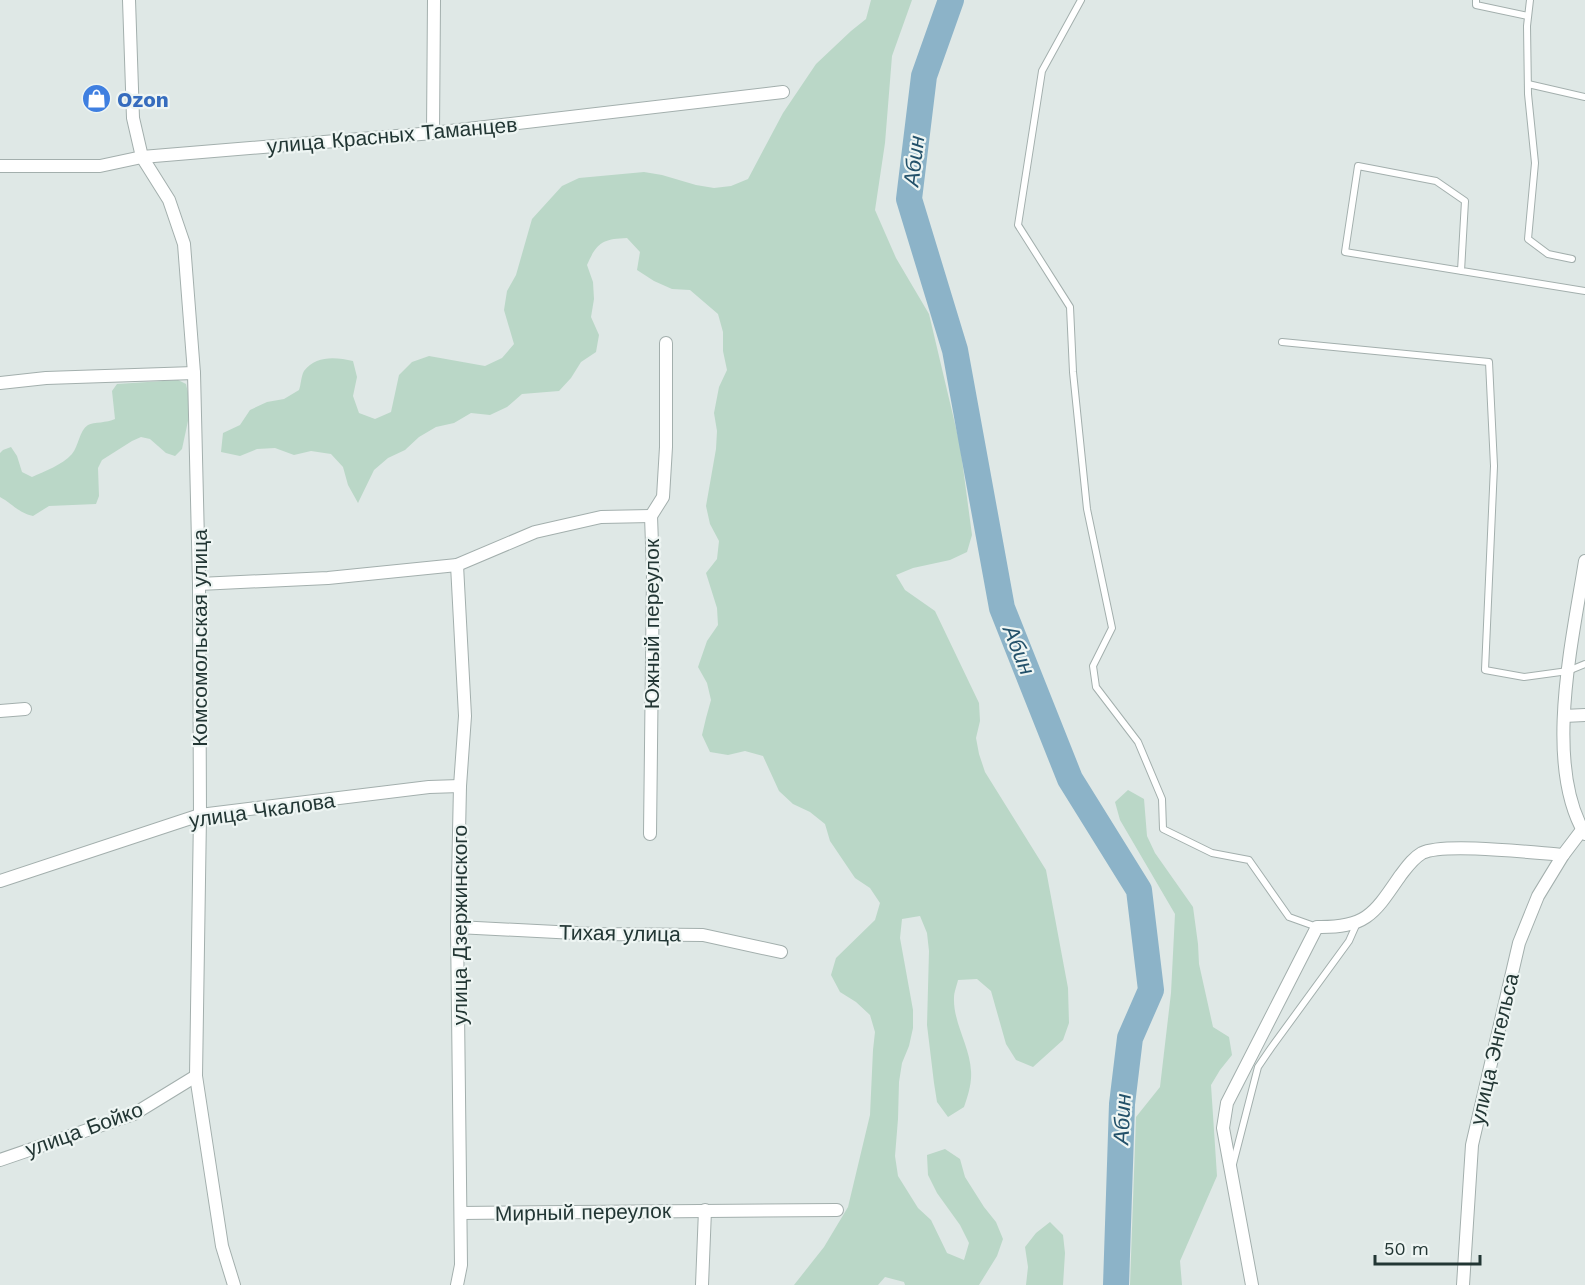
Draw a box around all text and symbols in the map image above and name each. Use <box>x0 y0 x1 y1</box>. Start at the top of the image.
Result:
shop icon: Ozon <box>80 83 112 115</box>
place label: Ozon <box>117 87 169 112</box>
street label: улица Красных Таманцев <box>266 112 518 158</box>
water label: Абин <box>898 134 930 190</box>
street label: Комсомольская улица <box>187 529 212 747</box>
street label: Южный переулок <box>639 538 664 709</box>
water label: Абин <box>997 620 1040 678</box>
street label: улица Чкалова <box>187 787 337 833</box>
street label: улица Дзержинского <box>447 825 472 1025</box>
street label: Тихая улица <box>559 919 681 947</box>
street label: улица Энгельса <box>1464 970 1524 1127</box>
water label: Абин <box>1108 1093 1136 1147</box>
street label: улица Бойко <box>22 1096 146 1162</box>
street label: Мирный переулок <box>495 1198 672 1226</box>
scale bar <box>1375 1228 1480 1266</box>
text: 50 m <box>1384 1238 1429 1259</box>

